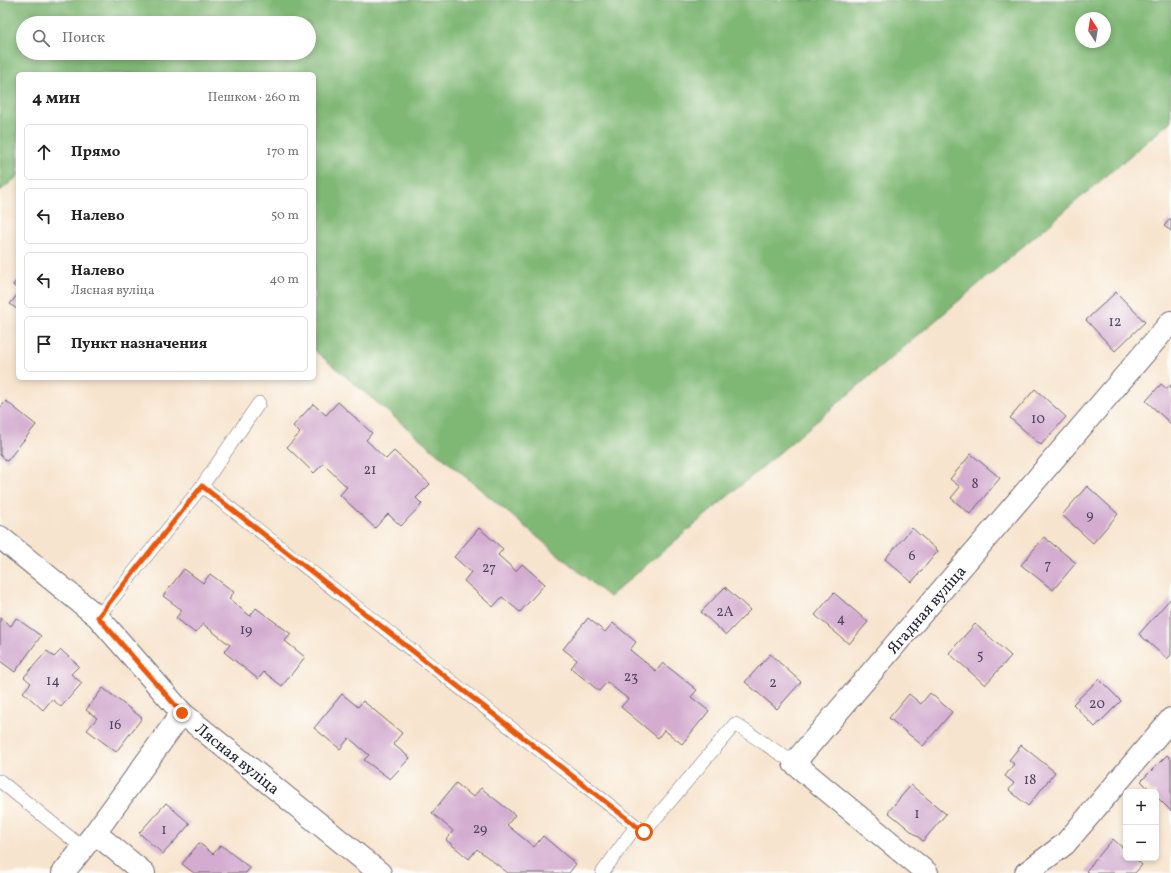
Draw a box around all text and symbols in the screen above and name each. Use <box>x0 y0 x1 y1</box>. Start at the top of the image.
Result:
north arrow <box>1075 12 1111 48</box>
search box <box>16 16 316 60</box>
icon: search <box>30 27 52 49</box>
text: Поиск <box>62 28 105 49</box>
text: 4 мин <box>32 87 80 110</box>
text: Пешком · 260 m <box>208 89 300 107</box>
icon: ahead <box>33 141 55 163</box>
text: Прямо <box>71 142 120 163</box>
text: 170 m <box>266 143 299 161</box>
icon: left <box>33 205 55 227</box>
text: Налево <box>71 206 125 227</box>
text: 50 m <box>271 207 299 225</box>
text: Налево <box>71 261 125 282</box>
icon: left <box>33 269 55 291</box>
text: 40 m <box>270 271 299 289</box>
text: Лясная вуліца <box>71 282 154 300</box>
house number: 12 <box>1109 313 1121 332</box>
icon: arrive <box>33 333 55 355</box>
text: Пункт назначения <box>71 334 207 355</box>
house number: 10 <box>1031 410 1045 429</box>
house number: 21 <box>364 461 376 480</box>
house number: 8 <box>971 475 979 494</box>
house number: 9 <box>1086 506 1094 525</box>
house number: 6 <box>908 547 916 566</box>
house number: 7 <box>1045 556 1052 575</box>
house number: 27 <box>482 559 496 578</box>
street label: Ягадная вуліца <box>883 561 972 659</box>
house number: 2А <box>716 603 734 622</box>
house number: 4 <box>837 610 845 629</box>
house number: 19 <box>240 621 252 640</box>
house number: 5 <box>977 646 983 665</box>
house number: 23 <box>624 668 638 687</box>
house number: 14 <box>46 672 60 691</box>
house number: 2 <box>769 674 777 693</box>
house number: 20 <box>1089 695 1105 714</box>
route end <box>173 704 191 722</box>
house number: 16 <box>109 716 121 735</box>
street label: Лясная вуліца <box>190 719 284 800</box>
house number: 18 <box>1024 771 1036 790</box>
map controls <box>1123 789 1159 861</box>
button: + <box>1123 789 1159 825</box>
house number: 1 <box>914 805 920 824</box>
house number: 29 <box>473 820 487 839</box>
house number: 1 <box>161 821 167 840</box>
route start <box>635 823 653 841</box>
button: − <box>1123 825 1159 861</box>

